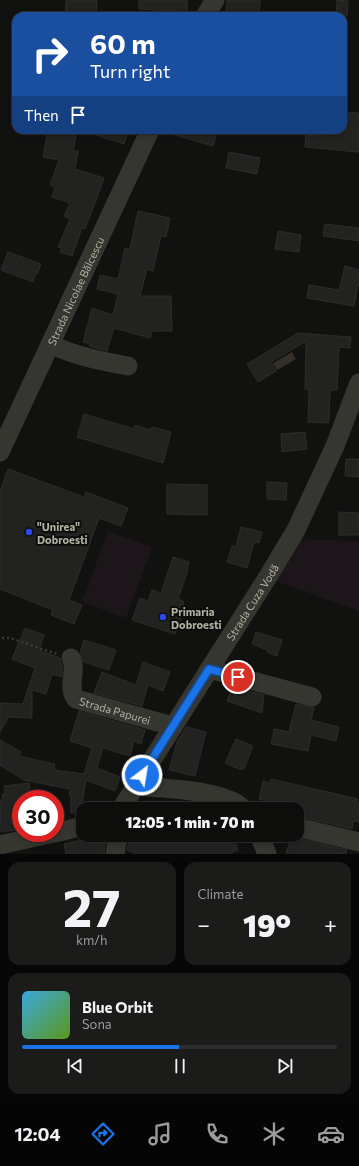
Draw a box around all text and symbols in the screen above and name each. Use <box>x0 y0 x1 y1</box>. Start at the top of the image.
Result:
text: 60 m <box>90 26 156 60</box>
icon: right <box>24 28 76 80</box>
text: Turn right <box>90 60 170 82</box>
icon: arrive <box>67 104 89 126</box>
text: Then <box>24 106 59 124</box>
street label: Strada Nicolae Bălcescu <box>44 234 106 347</box>
place label: "Unirea" Dobroesti <box>37 520 88 546</box>
marker: "Unirea" Dobroesti <box>24 527 34 537</box>
street label: Strada Cuza Vodă <box>223 561 281 642</box>
place label: Primaria Dobroesti <box>171 605 222 631</box>
marker: Primaria Dobroesti <box>158 612 168 622</box>
pin <box>221 660 255 694</box>
icon: arrive <box>227 666 249 688</box>
street label: Strada Papurei <box>78 694 152 726</box>
position arrow <box>121 754 163 796</box>
speed limit sign: 30 <box>12 790 64 842</box>
text: 12:05 · 1 min · 70 m <box>126 813 254 831</box>
text: 27 <box>63 874 121 938</box>
text: Climate <box>198 886 243 902</box>
text: 19° <box>243 906 291 943</box>
text: − <box>198 911 210 938</box>
text: + <box>324 911 337 938</box>
text: km/h <box>76 932 108 948</box>
text: Blue Orbit <box>82 998 153 1016</box>
text: Sona <box>82 1016 112 1032</box>
icon: previous <box>64 1055 86 1077</box>
icon: pause <box>169 1055 191 1077</box>
icon: next <box>274 1055 296 1077</box>
icon: directions <box>89 1120 117 1148</box>
icon: music <box>146 1120 174 1148</box>
icon: phone <box>203 1120 231 1148</box>
icon: climate <box>260 1120 288 1148</box>
icon: car <box>317 1120 345 1148</box>
text: 12:04 <box>14 1123 61 1145</box>

